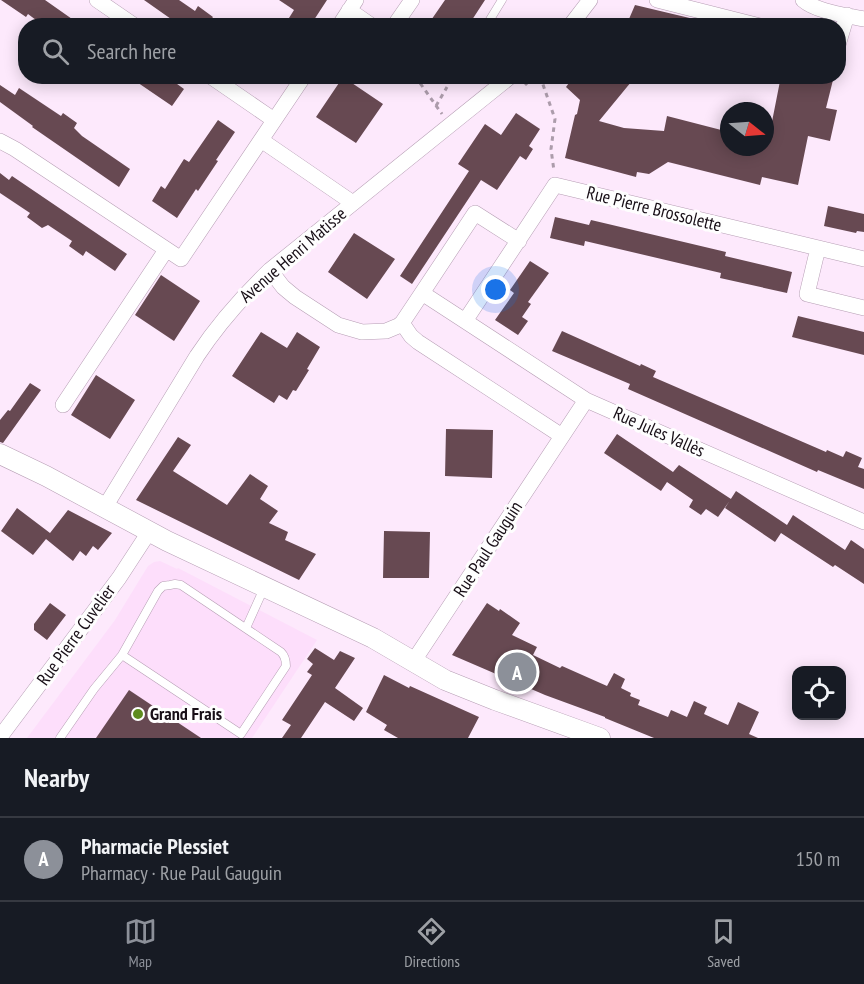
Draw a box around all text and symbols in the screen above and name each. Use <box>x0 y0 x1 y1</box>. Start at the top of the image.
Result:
search box <box>18 18 846 84</box>
icon: search <box>39 35 72 68</box>
text: Search here <box>87 37 176 65</box>
north arrow <box>720 102 774 156</box>
street label: Rue Pierre Brossolette <box>584 181 724 236</box>
street label: Avenue Henri Matisse <box>235 202 351 307</box>
your location <box>481 275 510 304</box>
street label: Rue Jules Vallès <box>610 401 708 462</box>
street label: Rue Paul Gauguin <box>448 496 527 601</box>
street label: Rue Pierre Cuvelier <box>31 580 120 690</box>
pin: A <box>498 650 536 694</box>
map controls <box>792 666 846 720</box>
button: locate <box>792 666 846 720</box>
place label: Grand Frais <box>150 702 222 725</box>
marker: Grand Frais <box>131 707 145 721</box>
text: Nearby <box>24 761 89 794</box>
text: Pharmacie Plessiet <box>81 832 229 860</box>
text: A <box>38 846 49 872</box>
text: 150 m <box>796 846 840 872</box>
text: Pharmacy · Rue Paul Gauguin <box>81 860 282 886</box>
tab: Map <box>124 915 157 971</box>
tab: Directions <box>404 915 460 971</box>
tab: Saved <box>707 915 740 971</box>

